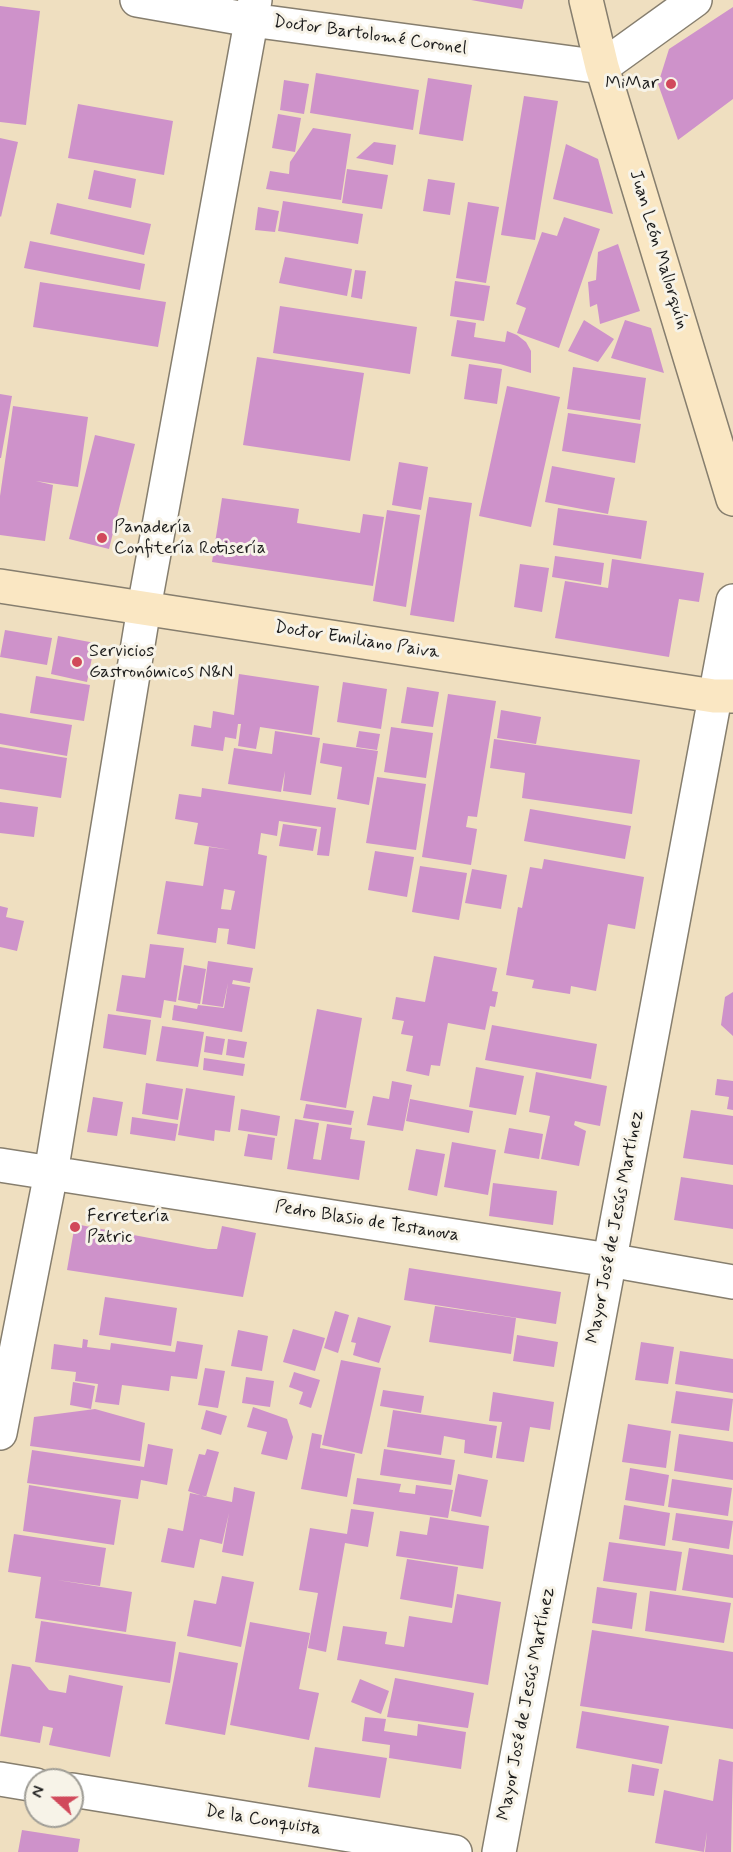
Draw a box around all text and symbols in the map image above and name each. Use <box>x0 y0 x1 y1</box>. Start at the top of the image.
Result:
street label: Doctor Bartolomé Coronel <box>272 12 468 60</box>
place label: MiMar <box>605 73 659 95</box>
marker: MiMar <box>664 77 678 91</box>
street label: Juan León Mallorquín <box>623 168 693 332</box>
place label: Panadería Confitería Rotisería <box>114 517 266 560</box>
marker: Panadería Confitería Rotisería <box>95 531 109 545</box>
street label: Doctor Emiliano Paiva <box>273 617 441 665</box>
place label: Servicios Gastronómicos N&N <box>89 641 233 684</box>
marker: Servicios Gastronómicos N&N <box>70 655 84 669</box>
street label: Mayor José de Jesús Martínez <box>583 1109 649 1345</box>
street label: Pedro Blasio de Testanova <box>273 1197 461 1247</box>
place label: Ferretería Patric <box>87 1206 170 1248</box>
marker: Ferretería Patric <box>68 1220 82 1234</box>
street label: Mayor José de Jesús Martínez <box>494 1586 560 1822</box>
north arrow <box>24 1768 84 1828</box>
text: N <box>27 1783 50 1801</box>
street label: De la Conquista <box>204 1801 322 1841</box>

